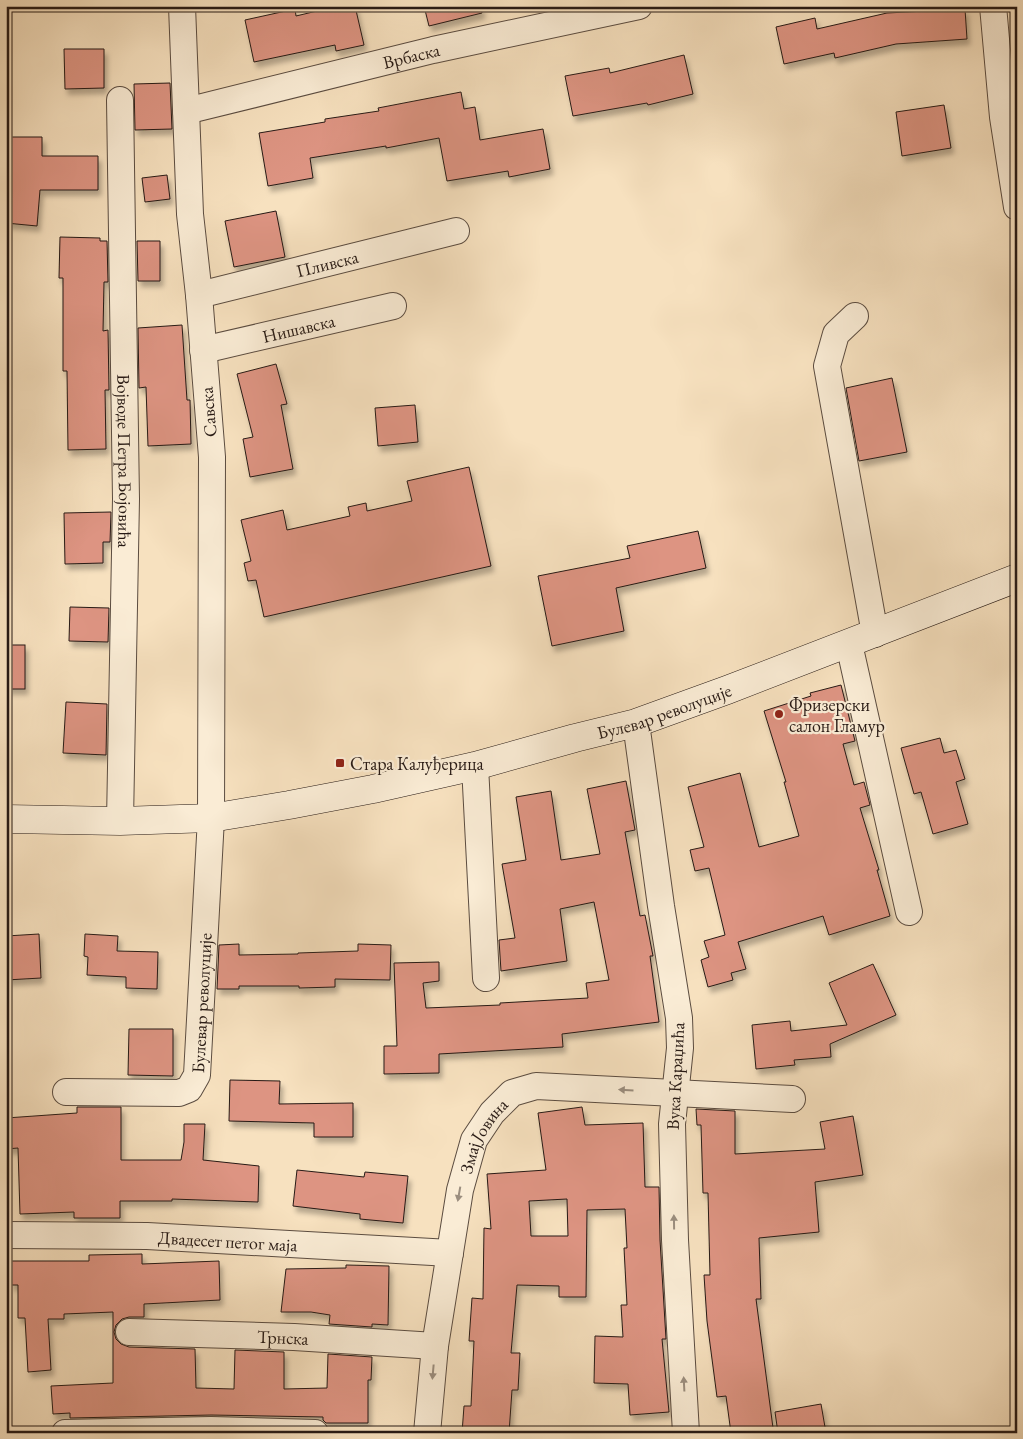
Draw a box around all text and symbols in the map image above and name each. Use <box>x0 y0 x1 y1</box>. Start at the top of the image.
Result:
street label: Врбаска <box>380 37 443 73</box>
street label: Пливска <box>294 244 361 282</box>
street label: Нишавска <box>260 308 338 347</box>
street label: Војводе Петра Бојовића <box>113 374 138 549</box>
street label: Савска <box>194 385 222 438</box>
street label: Булевар револуције <box>594 678 734 744</box>
place label: Фризерски салон Гламур <box>789 693 885 737</box>
marker: Фризерски салон Гламур <box>773 708 785 720</box>
place label: Стара Калуђерица <box>350 752 485 775</box>
marker: Стара Калуђерица <box>334 757 346 769</box>
street label: Булевар револуције <box>186 932 216 1074</box>
street label: Вука Караџића <box>661 1021 689 1130</box>
one-way arrow <box>618 1085 634 1093</box>
street label: Змај Јовина <box>454 1092 513 1176</box>
one-way arrow <box>455 1187 463 1203</box>
one-way arrow <box>670 1214 678 1230</box>
street label: Двадесет петог маја <box>158 1225 299 1256</box>
street label: Трнска <box>257 1324 310 1349</box>
one-way arrow <box>428 1365 436 1381</box>
one-way arrow <box>680 1376 688 1392</box>

